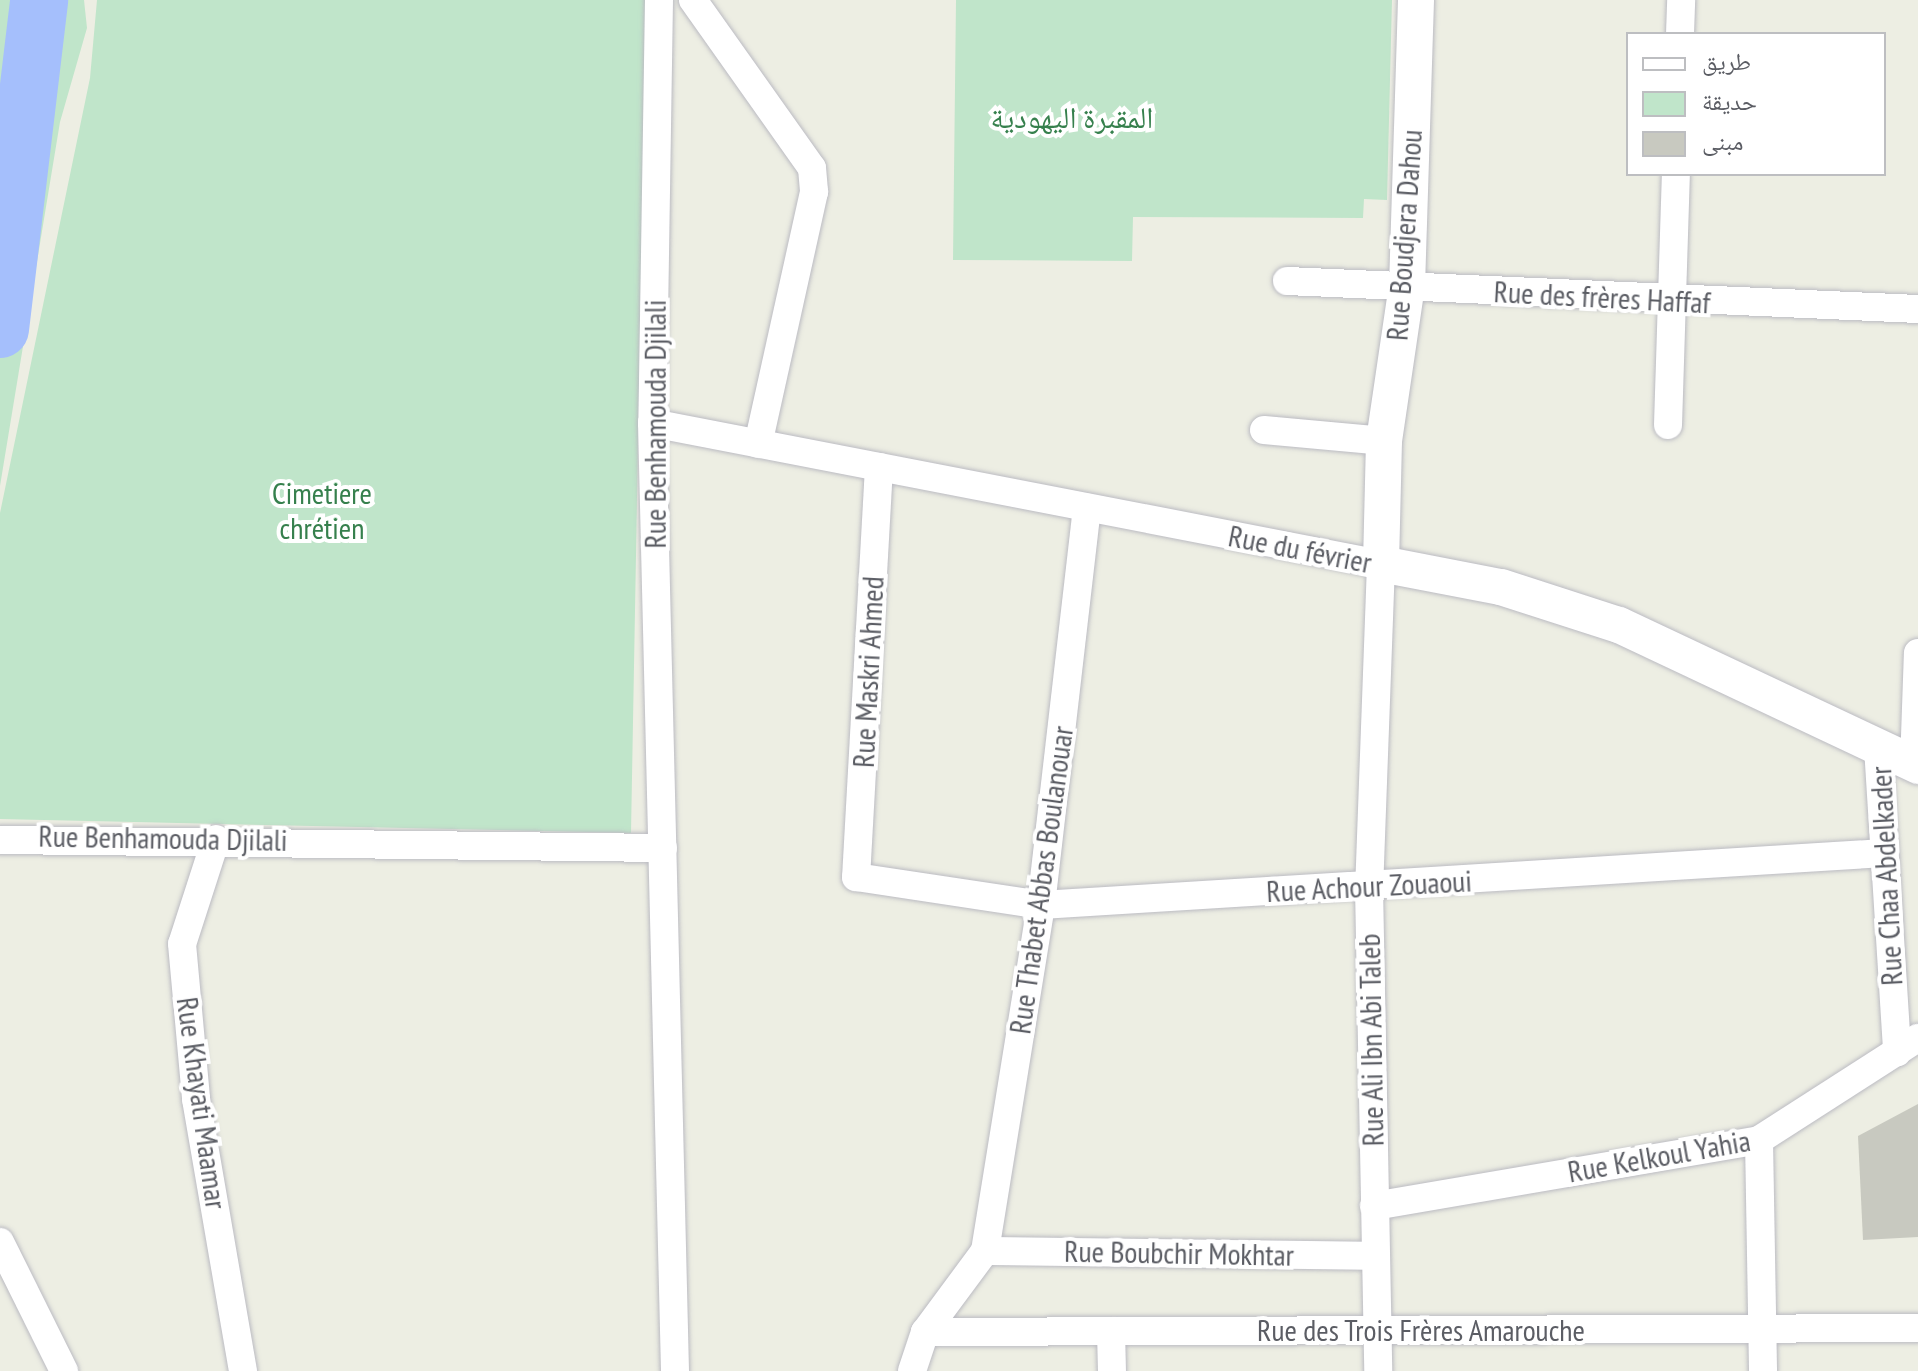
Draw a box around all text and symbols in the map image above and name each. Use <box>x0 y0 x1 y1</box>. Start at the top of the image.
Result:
legend <box>1626 32 1886 176</box>
text: طريق <box>1702 46 1751 77</box>
text: حديقة <box>1702 86 1757 117</box>
park label: المقبرة اليهودية <box>990 99 1154 135</box>
text: مبنى <box>1702 126 1743 157</box>
street label: Rue Boudjera Dahou <box>1379 128 1429 342</box>
street label: Rue des frères Haffaf <box>1493 273 1711 321</box>
street label: Rue Benhamouda Djilali <box>637 299 673 549</box>
park label: Cimetiere chrétien <box>272 475 372 546</box>
street label: Rue du février <box>1225 518 1375 580</box>
street label: Rue Maskri Ahmed <box>845 575 891 769</box>
street label: Rue Thabet Abbas Boulanouar <box>1001 723 1081 1037</box>
street label: Rue Chaa Abdelkader <box>1862 765 1910 987</box>
street label: Rue Benhamouda Djilali <box>38 818 288 858</box>
street label: Rue Achour Zouaoui <box>1265 863 1473 909</box>
street label: Rue Ali Ibn Abi Taleb <box>1351 932 1391 1148</box>
street label: Rue Khayati Maamar <box>169 995 235 1211</box>
street label: Rue Kelkoul Yahia <box>1565 1122 1753 1190</box>
street label: Rue Boubchir Mokhtar <box>1064 1233 1294 1273</box>
street label: Rue des Trois Frères Amarouche <box>1256 1312 1586 1348</box>

